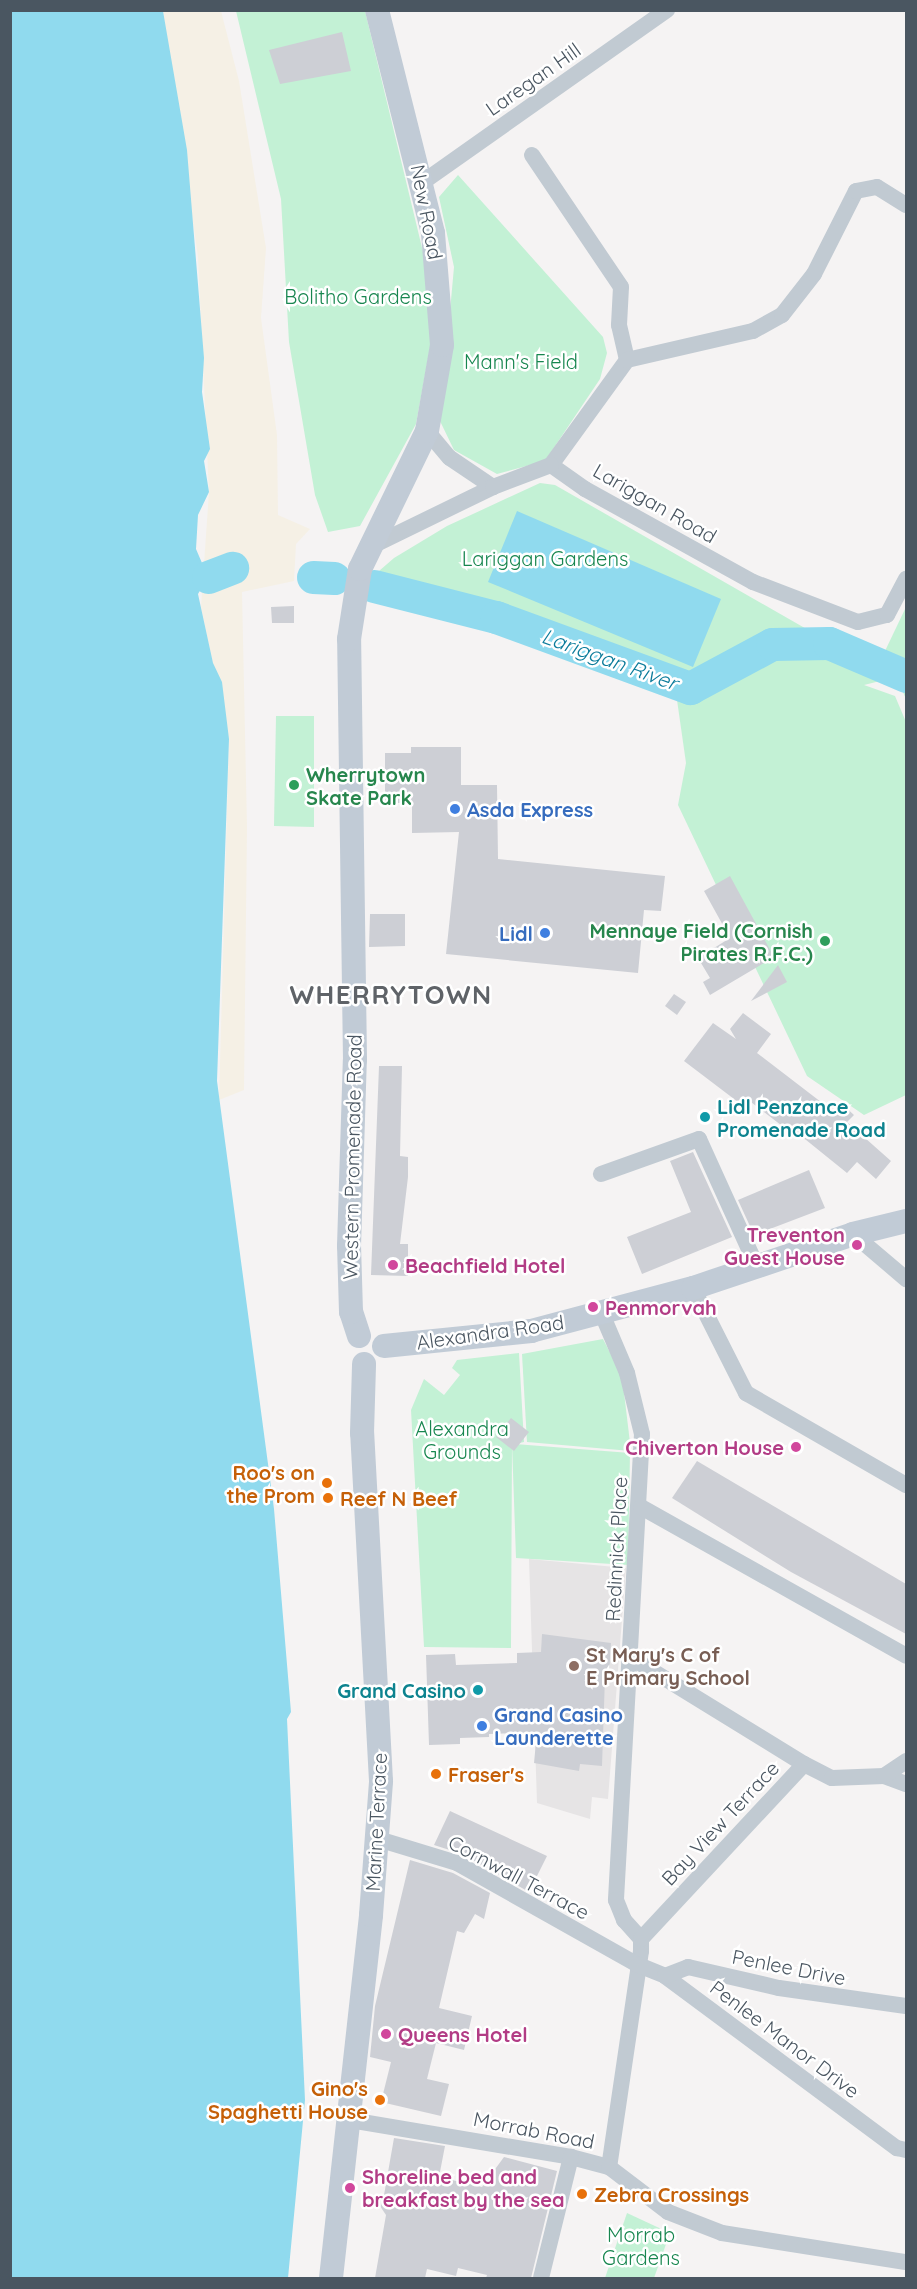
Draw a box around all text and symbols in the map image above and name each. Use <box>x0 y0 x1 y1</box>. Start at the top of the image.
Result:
street label: Laregan Hill <box>481 37 585 121</box>
street label: New Road <box>406 163 448 261</box>
park label: Bolitho Gardens <box>284 284 432 308</box>
park label: Mann's Field <box>464 349 578 373</box>
street label: Lariggan Road <box>589 458 721 548</box>
park label: Lariggan Gardens <box>462 546 628 570</box>
water label: Lariggan River <box>539 623 681 695</box>
place label: Wherrytown Skate Park <box>306 762 425 809</box>
marker: Wherrytown Skate Park <box>287 778 301 792</box>
place label: Asda Express <box>467 797 593 821</box>
marker: Asda Express <box>448 802 462 816</box>
place label: Mennaye Field (Cornish Pirates R.F.C.) <box>589 918 813 965</box>
place label: Lidl <box>499 921 533 945</box>
marker: Lidl <box>538 926 552 940</box>
marker: Mennaye Field (Cornish Pirates R.F.C.) <box>818 934 832 948</box>
district label: WHERRYTOWN <box>289 979 493 1011</box>
street label: Western Promenade Road <box>338 1034 366 1280</box>
place label: Lidl Penzance Promenade Road <box>717 1094 886 1141</box>
marker: Lidl Penzance Promenade Road <box>698 1110 712 1124</box>
place label: Treventon Guest House <box>724 1222 845 1269</box>
marker: Treventon Guest House <box>850 1238 864 1252</box>
place label: Beachfield Hotel <box>405 1253 565 1277</box>
marker: Beachfield Hotel <box>386 1258 400 1272</box>
place label: Penmorvah <box>605 1295 717 1319</box>
marker: Penmorvah <box>586 1300 600 1314</box>
street label: Alexandra Road <box>415 1310 565 1354</box>
park label: Alexandra Grounds <box>415 1417 509 1464</box>
place label: Chiverton House <box>625 1435 784 1459</box>
marker: Chiverton House <box>789 1440 803 1454</box>
place label: Roo's on the Prom <box>226 1460 315 1507</box>
marker: Roo's on the Prom <box>320 1476 334 1490</box>
street label: Redinnick Place <box>600 1476 632 1622</box>
place label: Reef N Beef <box>340 1486 457 1510</box>
marker: Reef N Beef <box>321 1491 335 1505</box>
place label: St Mary's C of E Primary School <box>586 1642 750 1689</box>
marker: St Mary's C of E Primary School <box>567 1659 581 1673</box>
place label: Grand Casino <box>337 1678 466 1702</box>
marker: Grand Casino <box>471 1683 485 1697</box>
place label: Grand Casino Launderette <box>494 1702 623 1749</box>
marker: Grand Casino Launderette <box>475 1719 489 1733</box>
street label: Marine Terrace <box>360 1752 392 1892</box>
street label: Bay View Terrace <box>656 1756 784 1890</box>
place label: Fraser's <box>448 1762 524 1786</box>
marker: Fraser's <box>429 1767 443 1781</box>
street label: Cornwall Terrace <box>444 1830 594 1924</box>
street label: Penlee Drive <box>730 1944 848 1990</box>
street label: Penlee Manor Drive <box>706 1975 864 2103</box>
place label: Queens Hotel <box>398 2022 528 2046</box>
marker: Queens Hotel <box>379 2027 393 2041</box>
place label: Gino's Spaghetti House <box>208 2076 368 2123</box>
marker: Gino's Spaghetti House <box>373 2093 387 2107</box>
street label: Morrab Road <box>471 2106 597 2154</box>
place label: Shoreline bed and breakfast by the sea <box>362 2164 565 2211</box>
marker: Shoreline bed and breakfast by the sea <box>343 2181 357 2195</box>
place label: Zebra Crossings <box>594 2182 749 2206</box>
marker: Zebra Crossings <box>575 2187 589 2201</box>
park label: Morrab Gardens <box>602 2223 680 2270</box>

